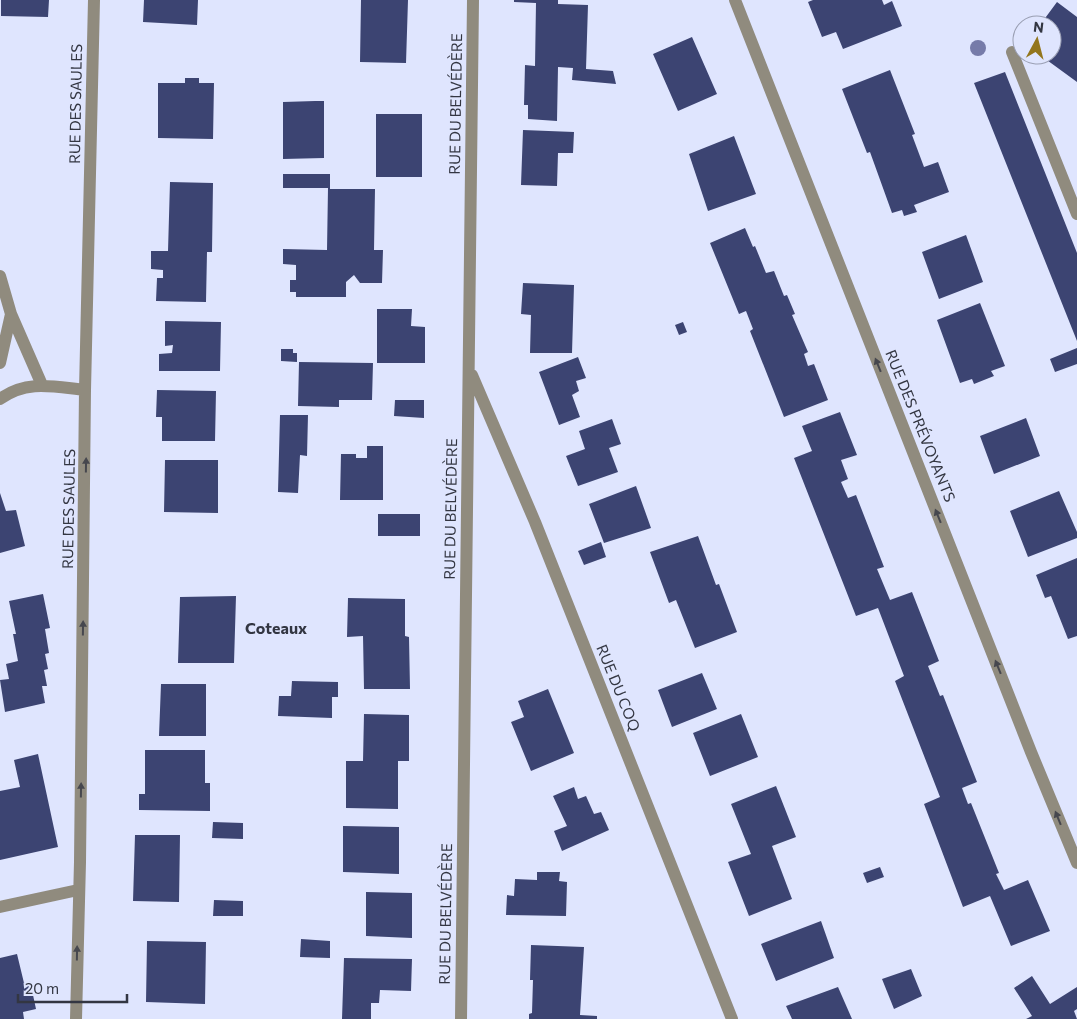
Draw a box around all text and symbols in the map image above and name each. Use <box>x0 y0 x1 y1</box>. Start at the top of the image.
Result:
north arrow <box>1012 15 1062 65</box>
text: N <box>1032 18 1045 36</box>
street label: RUE DU BELVÉDÈRE <box>444 33 465 175</box>
street label: RUE DES SAULES <box>65 44 85 164</box>
street label: RUE DES PRÉVOYANTS <box>882 346 961 505</box>
one-way arrow <box>874 357 882 372</box>
street label: RUE DU BELVÉDÈRE <box>439 438 460 580</box>
street label: RUE DES SAULES <box>58 449 78 569</box>
one-way arrow <box>82 457 90 473</box>
one-way arrow <box>934 508 942 523</box>
district label: Coteaux <box>245 618 307 637</box>
one-way arrow <box>79 620 87 636</box>
street label: RUE DU COQ <box>593 642 645 734</box>
one-way arrow <box>993 660 1001 674</box>
one-way arrow <box>77 782 85 798</box>
one-way arrow <box>1054 811 1062 825</box>
street label: RUE DU BELVÉDÈRE <box>434 843 455 985</box>
one-way arrow <box>73 945 81 961</box>
scale bar <box>18 972 126 1004</box>
text: 20 m <box>25 979 59 997</box>

